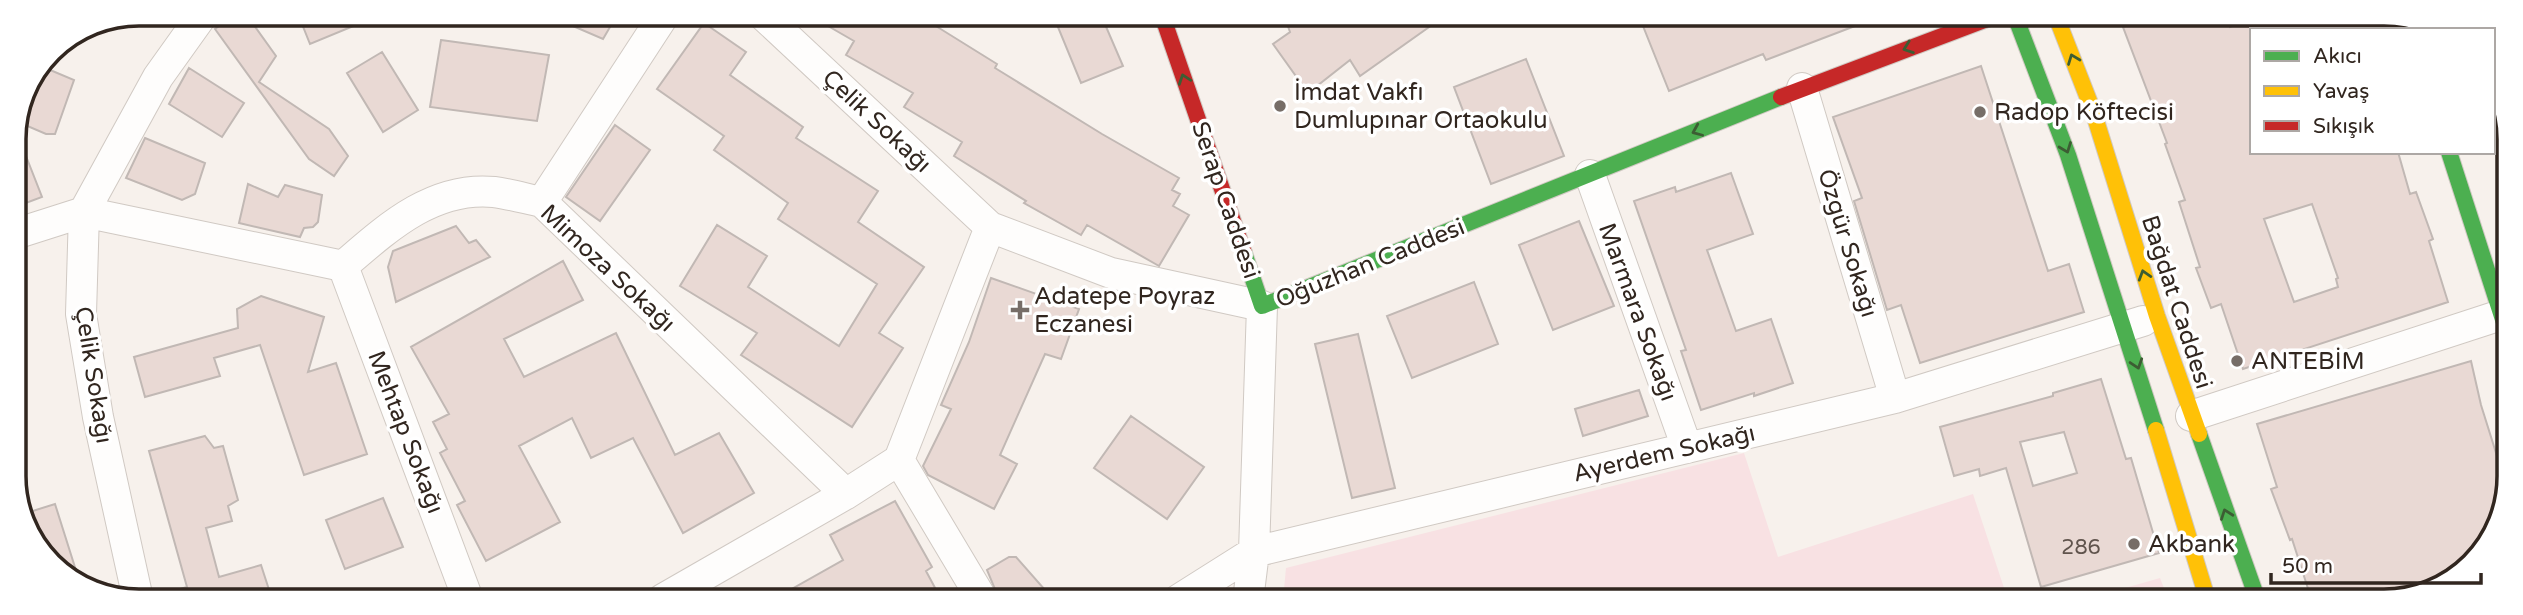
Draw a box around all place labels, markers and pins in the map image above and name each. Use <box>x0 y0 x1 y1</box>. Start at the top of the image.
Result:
place label: İmdat Vakfı Dumlupınar Ortaokulu <box>1294 78 1548 135</box>
marker: İmdat Vakfı Dumlupınar Ortaokulu <box>1272 98 1288 114</box>
place label: Radop Köftecisi <box>1994 98 2174 127</box>
marker: Radop Köftecisi <box>1972 104 1988 120</box>
place label: Adatepe Poyraz Eczanesi <box>1034 282 1215 339</box>
marker: Adatepe Poyraz Eczanesi <box>1012 302 1028 318</box>
place label: ANTEBİM <box>2251 347 2365 376</box>
marker: ANTEBİM <box>2229 353 2245 369</box>
place label: Akbank <box>2148 530 2235 559</box>
marker: Akbank <box>2126 536 2142 552</box>

